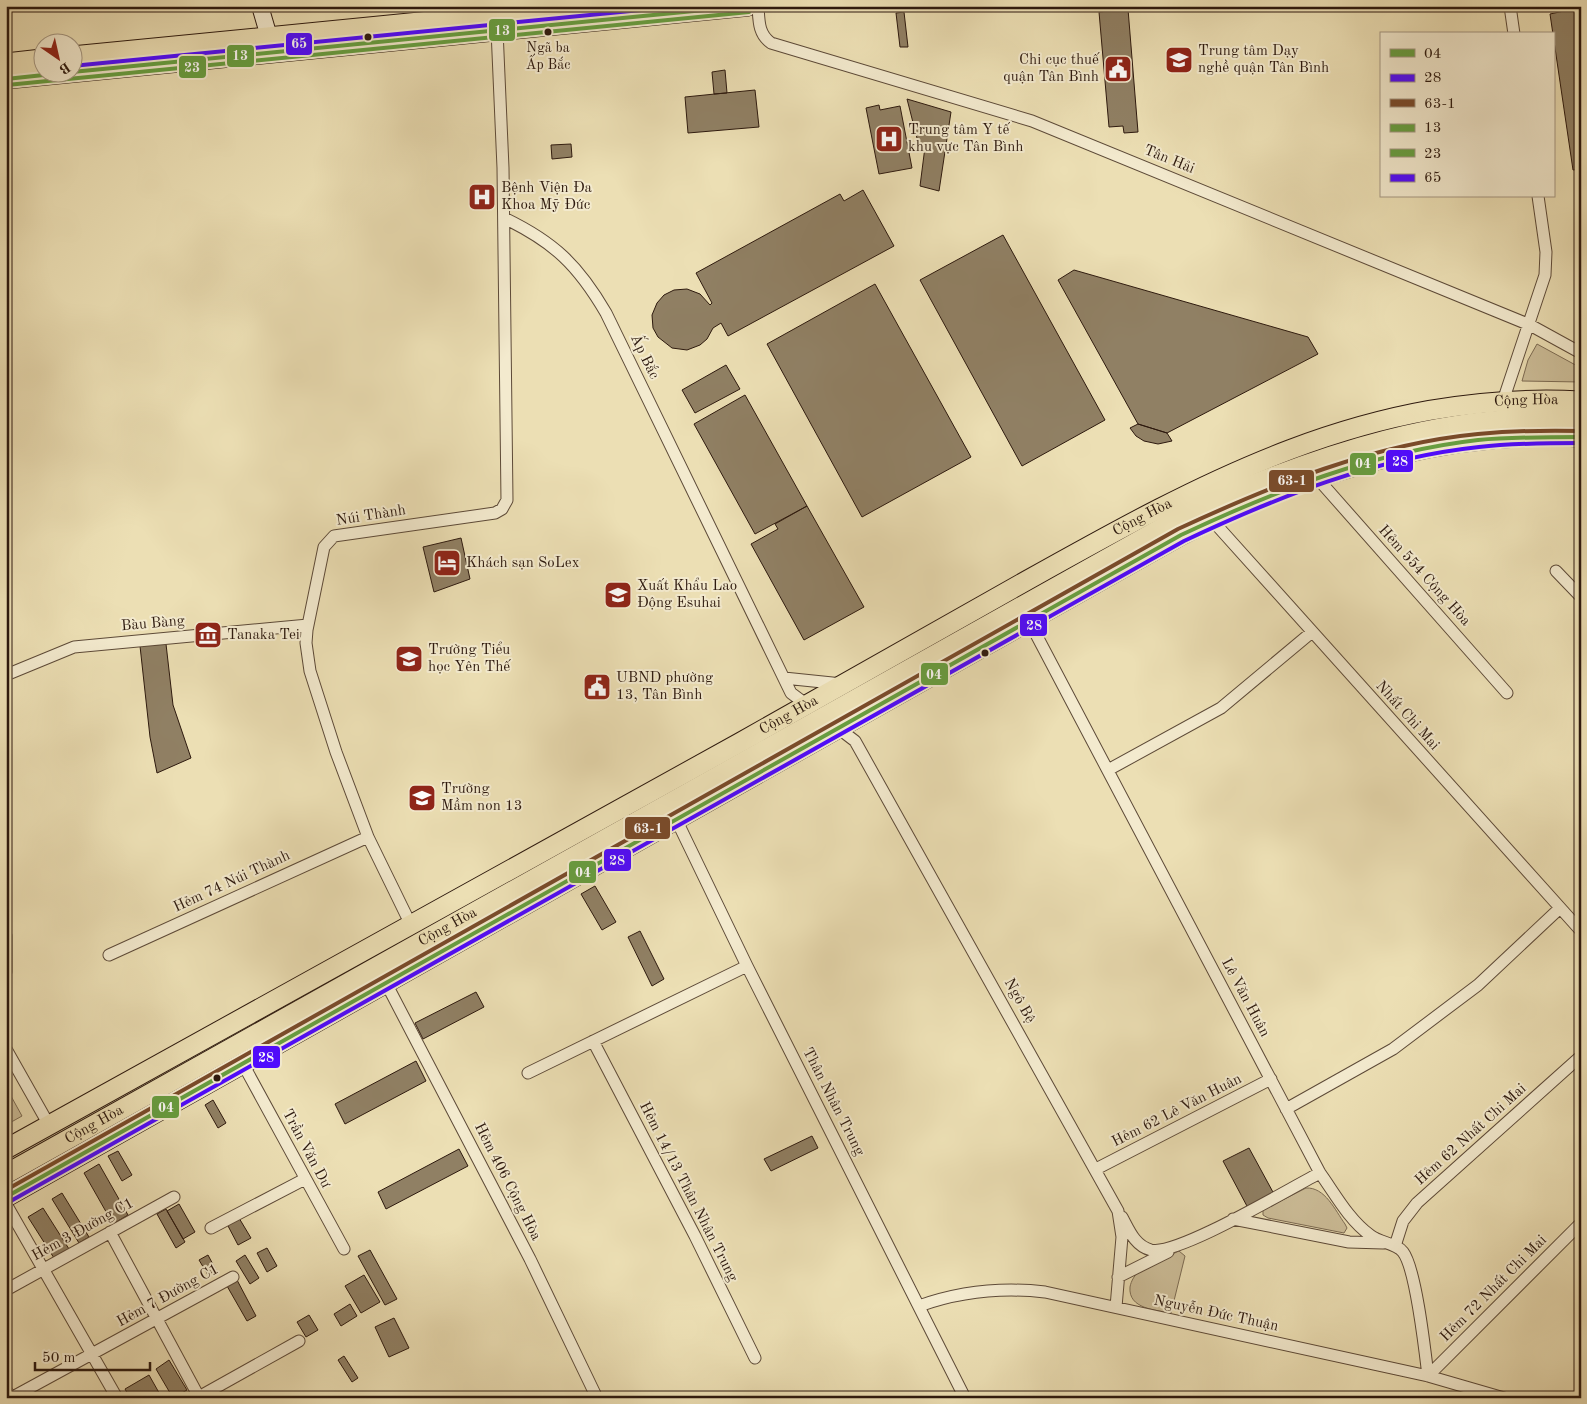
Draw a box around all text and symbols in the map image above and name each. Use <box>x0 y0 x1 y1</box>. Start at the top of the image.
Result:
line badge: 13 <box>488 18 516 42</box>
text: 13 <box>494 24 510 38</box>
marker: Ngã ba Ấp Bắc <box>543 27 553 37</box>
north arrow <box>32 32 82 82</box>
line badge: 65 <box>285 32 313 56</box>
unlabelled marker <box>363 32 373 42</box>
legend <box>1380 32 1554 198</box>
text: 65 <box>291 37 307 51</box>
place label: Ngã ba Ấp Bắc <box>526 41 570 72</box>
line badge: 13 <box>226 44 255 68</box>
place label: Trung tâm Dạy nghề quận Tân Bình <box>1198 44 1329 76</box>
school or university icon: Trung tâm Dạy nghề quận Tân Bình <box>1164 45 1194 75</box>
text: 04 <box>1424 47 1441 62</box>
text: 13 <box>232 49 248 63</box>
place label: Chi cục thuế quận Tân Bình <box>1003 52 1100 85</box>
public building icon: Chi cục thuế quận Tân Bình <box>1103 54 1133 84</box>
line badge: 23 <box>178 55 207 79</box>
text: B <box>57 59 73 77</box>
text: 23 <box>184 61 200 75</box>
text: 28 <box>1424 71 1441 86</box>
text: 63-1 <box>1424 97 1456 112</box>
text: 13 <box>1424 121 1441 136</box>
place label: Trung tâm Y tế khu vực Tân Bình <box>908 122 1023 155</box>
hospital icon: Trung tâm Y tế khu vực Tân Bình <box>874 124 904 154</box>
street label: Tân Hải <box>1142 143 1196 177</box>
text: 23 <box>1424 147 1441 162</box>
text: 65 <box>1424 171 1441 186</box>
place label: Bệnh Viện Đa Khoa Mỹ Đức <box>501 181 592 213</box>
hospital icon: Bệnh Viện Đa Khoa Mỹ Đức <box>467 182 497 212</box>
street label: Ấp Bắc <box>627 330 666 382</box>
street label: Cộng Hòa <box>1493 393 1559 410</box>
line badge: 28 <box>1385 449 1414 473</box>
line badge: 04 <box>1349 452 1377 476</box>
text: 28 <box>1392 455 1408 469</box>
text: 04 <box>1355 457 1371 471</box>
line badge: 63-1 <box>1268 469 1315 493</box>
text: 63-1 <box>1277 474 1307 488</box>
street label: Cộng Hòa <box>1110 496 1175 539</box>
street label: Núi Thành <box>335 503 407 529</box>
street label: Hẻm 554 Cộng Hòa <box>1375 523 1473 630</box>
hotel icon: Khách sạn SoLex <box>432 548 462 578</box>
place label: Khách sạn SoLex <box>466 556 580 571</box>
place label: Xuất Khẩu Lao Động Esuhai <box>637 577 737 611</box>
school or university icon: Xuất Khẩu Lao Động Esuhai <box>603 580 633 610</box>
line badge: 28 <box>1019 613 1048 637</box>
street label: Bàu Bàng <box>120 614 186 634</box>
text: 28 <box>1026 619 1042 633</box>
museum icon: Tanaka Tei <box>193 620 223 650</box>
place label: Tanaka Tei <box>227 628 300 643</box>
place label: Trường Tiểu học Yên Thế <box>428 641 511 675</box>
school or university icon: Trường Tiểu học Yên Thế <box>394 644 424 674</box>
unlabelled marker <box>980 648 990 658</box>
line badge: 04 <box>920 662 949 686</box>
text: 04 <box>926 668 942 682</box>
place label: UBND phường 13, Tân Bình <box>616 671 713 703</box>
public building icon: UBND phường 13, Tân Bình <box>582 672 612 702</box>
street label: Nhất Chi Mai <box>1372 678 1442 753</box>
street label: Cộng Hòa <box>757 693 821 738</box>
place label: Trường Mầm non 13 <box>441 782 522 814</box>
school or university icon: Trường Mầm non 13 <box>407 783 437 813</box>
line badge: 63-1 <box>624 816 671 840</box>
text: 63-1 <box>633 822 663 836</box>
street label: Hẻm 74 Núi Thành <box>171 848 293 916</box>
line badge: 28 <box>603 848 632 872</box>
text: 28 <box>609 854 625 868</box>
line badge: 04 <box>568 860 597 884</box>
text: 04 <box>575 866 591 880</box>
street label: Cộng Hòa <box>416 904 480 949</box>
street label: Lê Văn Huân <box>1218 956 1272 1040</box>
street label: Ngô Bệ <box>1001 976 1037 1026</box>
line badge: 28 <box>252 1045 281 1069</box>
street label: Thân Nhân Trung <box>799 1046 867 1158</box>
text: 28 <box>258 1051 274 1065</box>
street label: Hẻm 62 Lê Văn Huân <box>1110 1072 1244 1150</box>
unlabelled marker <box>212 1073 222 1083</box>
street label: Hẻm 62 Nhất Chi Mai <box>1412 1081 1529 1189</box>
line badge: 04 <box>151 1095 180 1119</box>
street label: Hẻm 14/13 Thân Nhân Trung <box>636 1100 740 1284</box>
text: 04 <box>158 1101 174 1115</box>
street label: Cộng Hòa <box>62 1102 127 1147</box>
street label: Trần Văn Dư <box>279 1106 335 1192</box>
street label: Hẻm 406 Cộng Hòa <box>471 1121 543 1244</box>
street label: Hẻm 3 Đường C1 <box>30 1196 136 1264</box>
street label: Hẻm 72 Nhất Chi Mai <box>1437 1232 1550 1345</box>
street label: Hẻm 7 Đường C1 <box>115 1262 221 1330</box>
street label: Nguyễn Đức Thuận <box>1152 1292 1280 1335</box>
scale bar <box>35 1339 150 1371</box>
text: 50 m <box>42 1351 76 1366</box>

